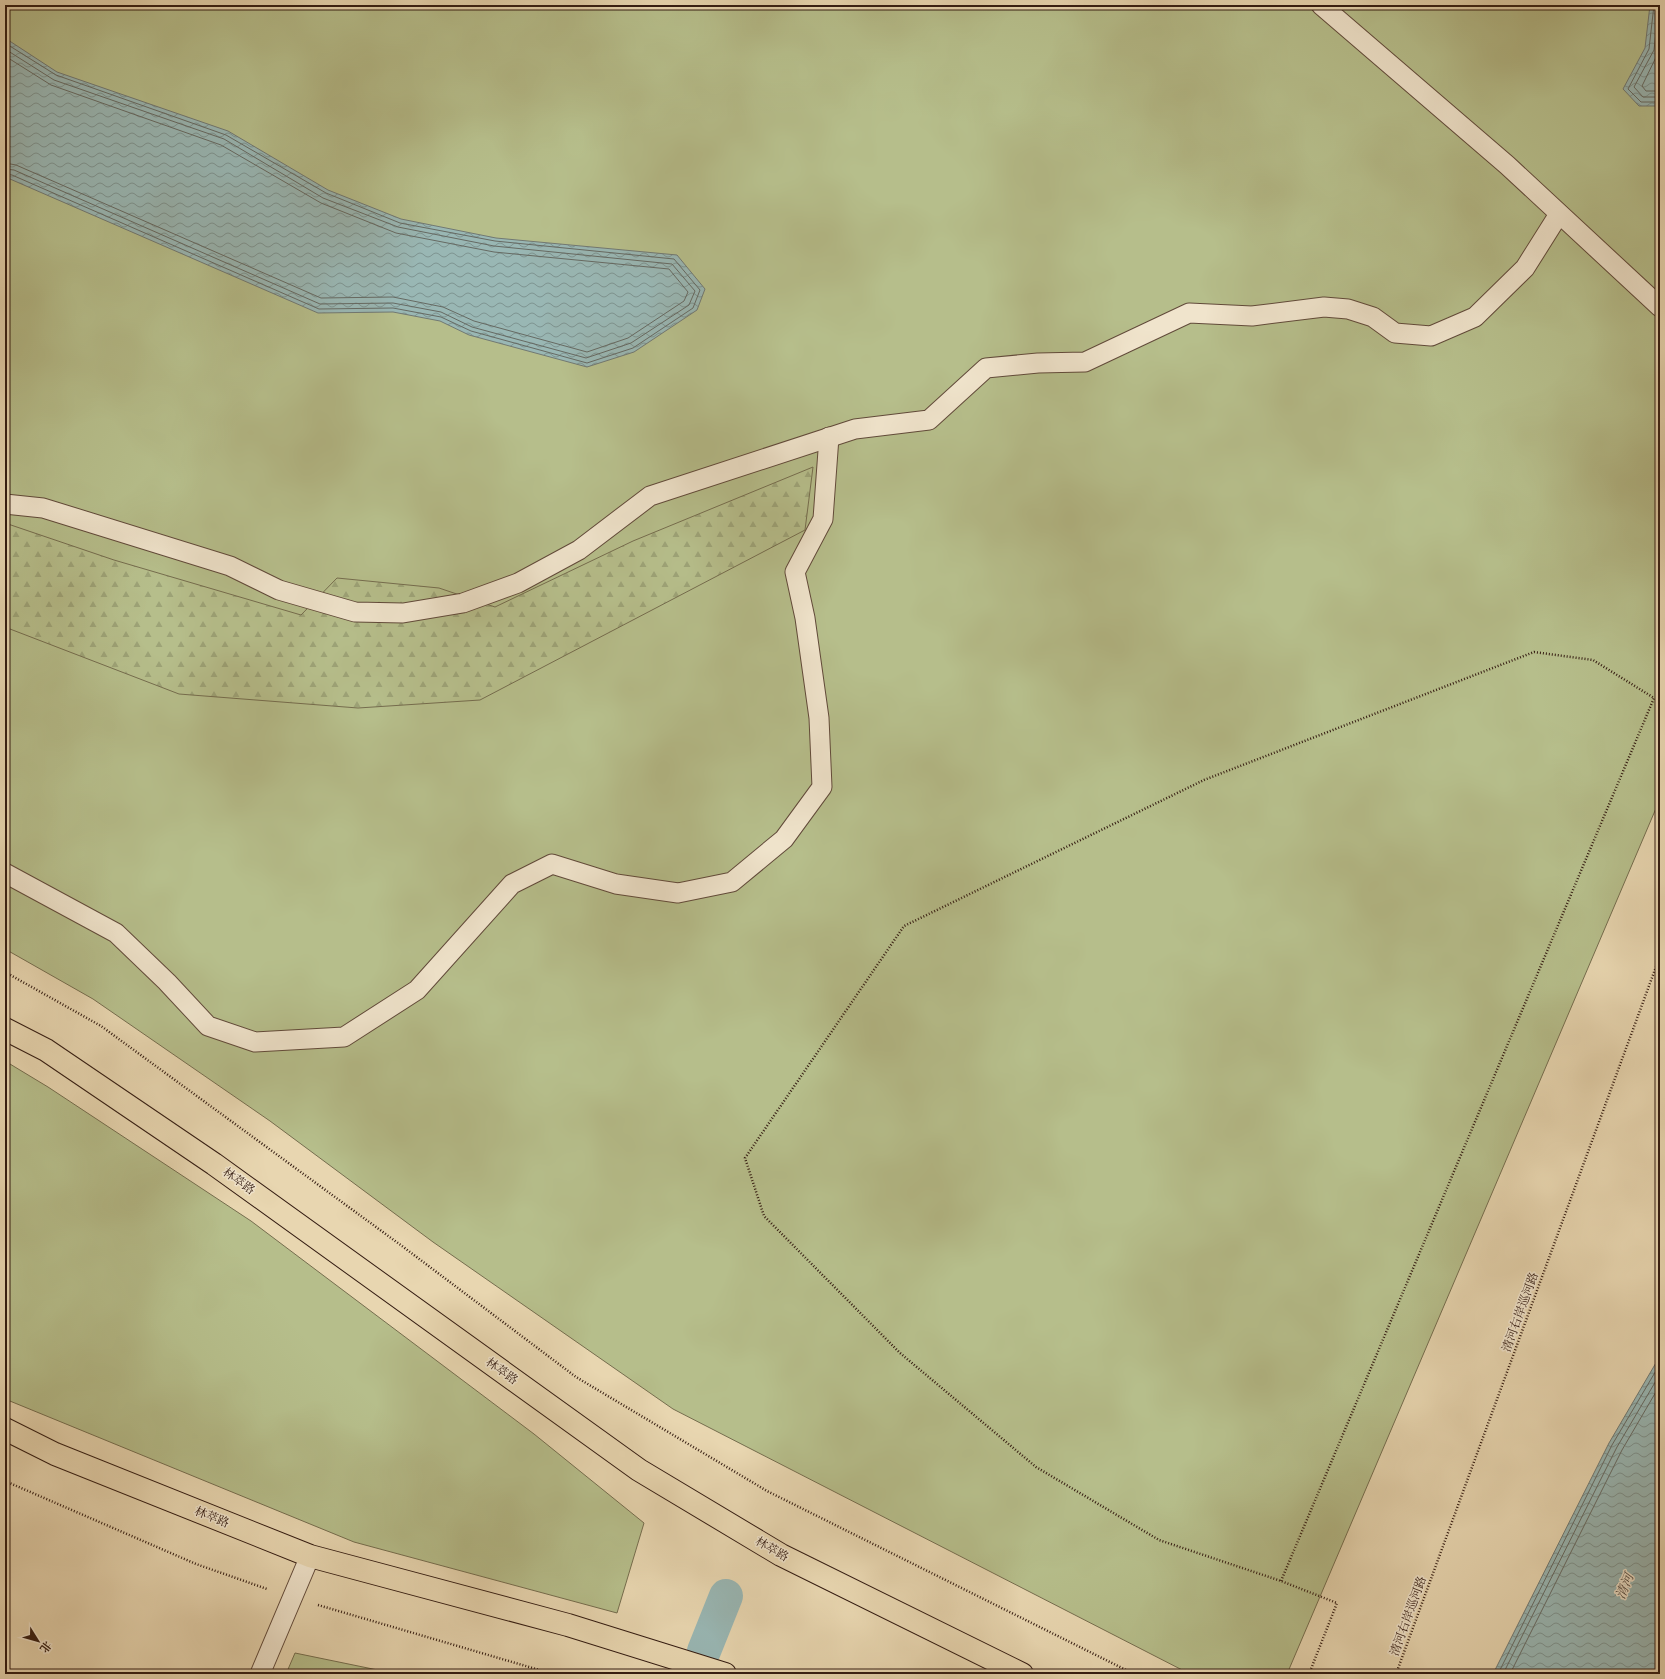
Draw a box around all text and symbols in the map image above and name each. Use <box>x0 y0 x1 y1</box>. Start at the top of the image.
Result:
street label: 林萃路 <box>219 1164 258 1200</box>
street label: 清河右岸巡河路 <box>1498 1270 1544 1355</box>
street label: 林萃路 <box>482 1354 521 1390</box>
street label: 林萃路 <box>192 1503 232 1533</box>
street label: 林萃路 <box>751 1533 792 1567</box>
water label: 清河 <box>1613 1569 1640 1602</box>
street label: 清河右岸巡河路 <box>1386 1574 1432 1659</box>
north arrow <box>18 1621 58 1661</box>
text: 北 <box>35 1637 55 1656</box>

